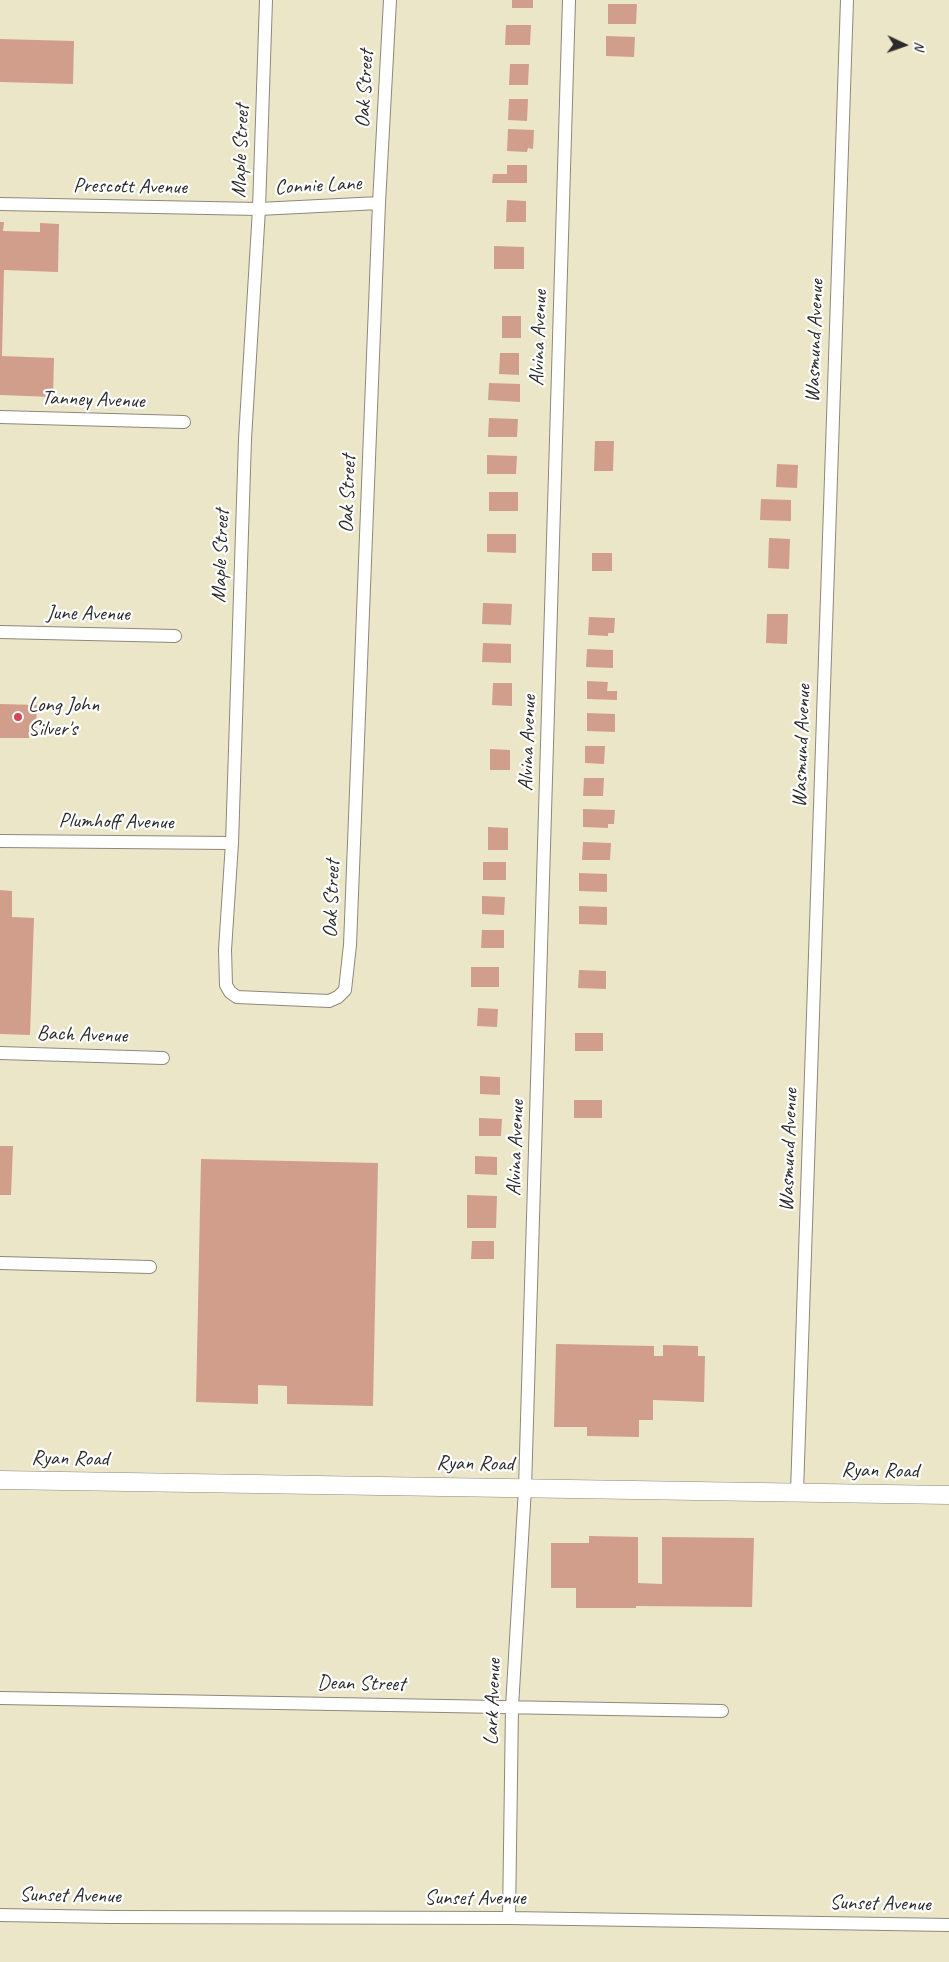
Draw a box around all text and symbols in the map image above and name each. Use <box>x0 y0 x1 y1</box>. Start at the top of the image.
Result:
north arrow <box>879 20 929 70</box>
text: N <box>911 41 928 51</box>
street label: Oak Street <box>350 49 380 129</box>
street label: Maple Street <box>227 104 255 198</box>
street label: Connie Lane <box>274 171 362 201</box>
street label: Prescott Avenue <box>73 173 187 201</box>
street label: Wasmund Avenue <box>800 279 830 403</box>
street label: Alvina Avenue <box>525 289 553 387</box>
street label: Tanney Avenue <box>41 386 145 414</box>
street label: Oak Street <box>334 455 362 533</box>
street label: Maple Street <box>207 509 235 603</box>
street label: June Avenue <box>46 601 130 627</box>
street label: Wasmund Avenue <box>787 684 817 808</box>
place label: Long John Silver's <box>28 692 99 742</box>
street label: Alvina Avenue <box>514 694 542 792</box>
marker: Long John Silver's <box>12 711 24 723</box>
street label: Plumhoff Avenue <box>58 808 174 836</box>
street label: Oak Street <box>318 860 346 938</box>
street label: Bach Avenue <box>36 1021 128 1049</box>
street label: Wasmund Avenue <box>774 1088 804 1212</box>
street label: Alvina Avenue <box>502 1099 530 1197</box>
street label: Ryan Road <box>31 1446 109 1472</box>
street label: Ryan Road <box>436 1451 514 1477</box>
street label: Ryan Road <box>841 1458 919 1484</box>
street label: Lark Avenue <box>479 1658 507 1746</box>
street label: Dean Street <box>317 1671 405 1697</box>
street label: Sunset Avenue <box>19 1883 121 1909</box>
street label: Sunset Avenue <box>424 1885 526 1911</box>
street label: Sunset Avenue <box>829 1891 931 1917</box>

